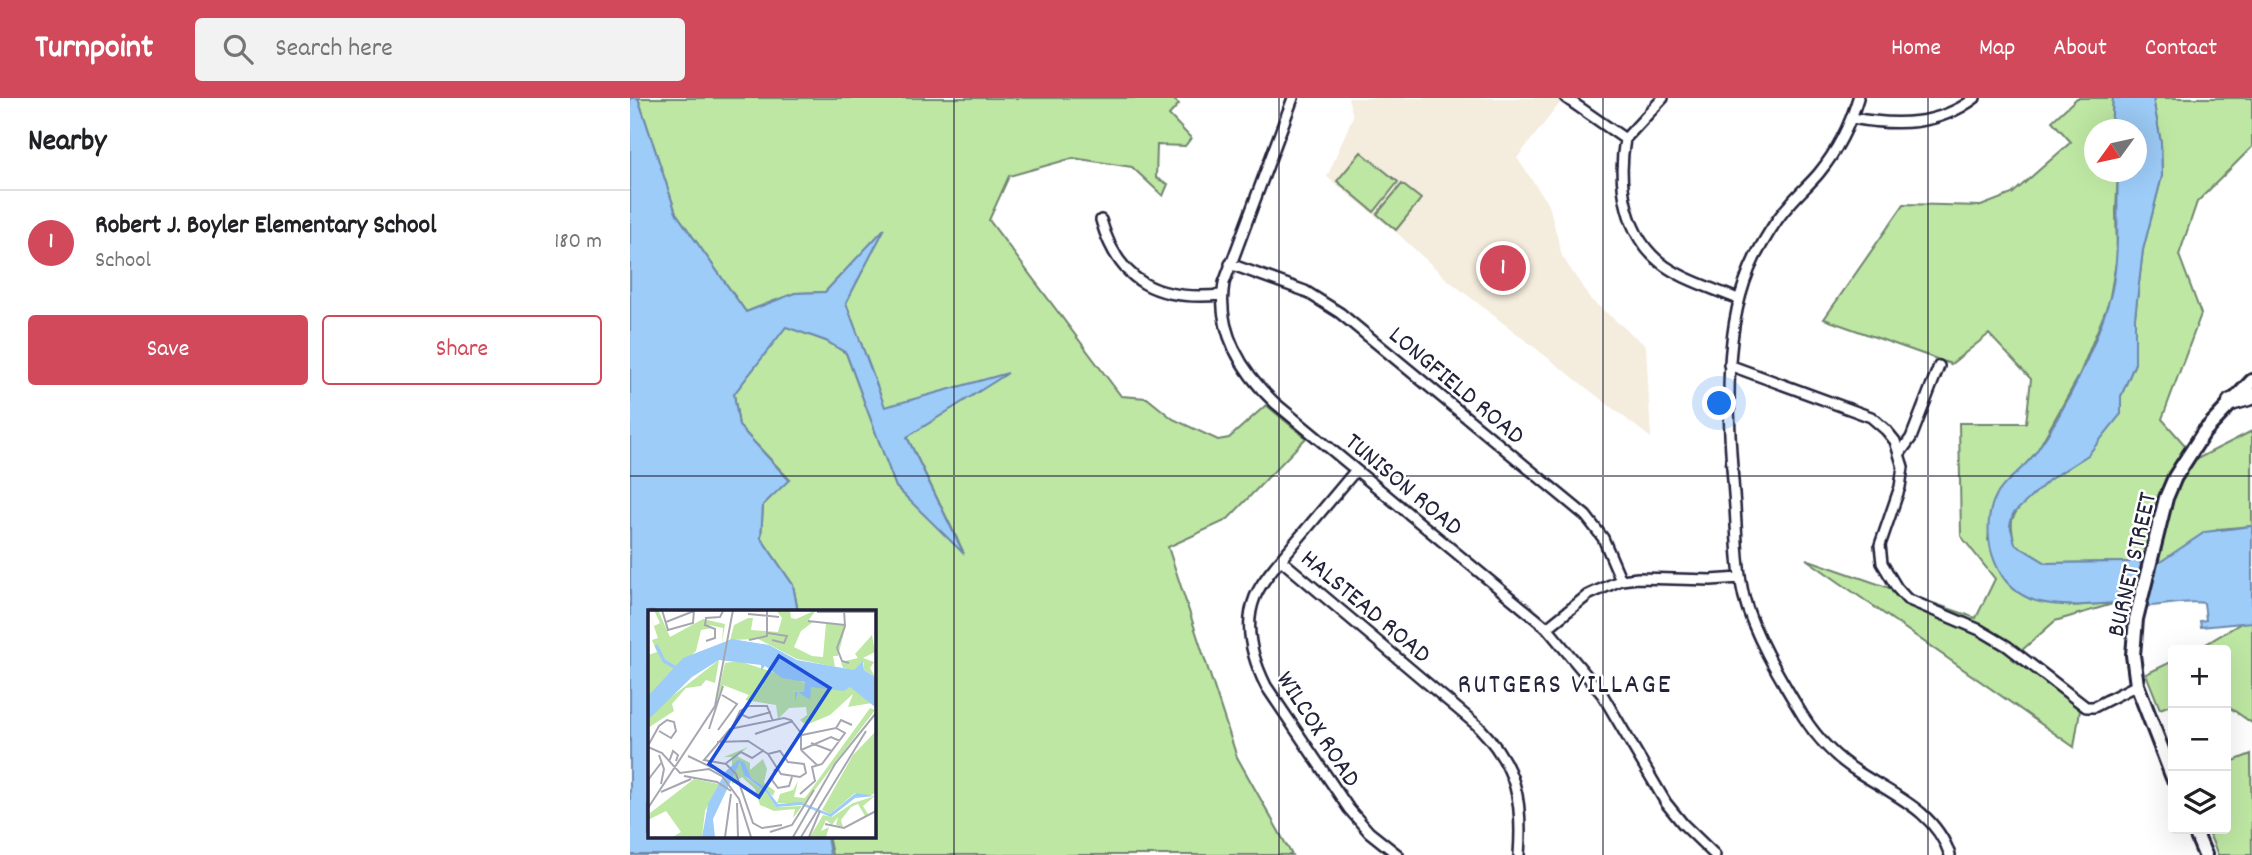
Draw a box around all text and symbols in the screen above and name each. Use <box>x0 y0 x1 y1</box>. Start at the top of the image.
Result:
search box <box>195 18 685 81</box>
text: Turnpoint <box>35 26 153 73</box>
icon: search <box>219 30 257 68</box>
text: Search here <box>275 31 393 68</box>
text: Home <box>1891 32 1941 66</box>
text: Map <box>1979 32 2015 66</box>
text: About <box>2053 32 2107 66</box>
text: Contact <box>2145 32 2217 66</box>
north arrow <box>2084 119 2147 182</box>
text: Nearby <box>28 122 106 165</box>
text: Robert J. Boyler Elementary School <box>95 208 436 245</box>
text: 1 <box>48 226 54 259</box>
text: 180 m <box>554 226 602 259</box>
pin: 1 <box>1480 242 1526 294</box>
text: School <box>95 245 151 278</box>
button: Save <box>28 315 308 385</box>
button: Share <box>322 315 602 385</box>
street label: LONGFIELD ROAD <box>1379 318 1532 455</box>
your location <box>1702 386 1736 420</box>
street label: TUNISON ROAD <box>1336 425 1470 546</box>
street label: BURNET STREET <box>2099 488 2168 641</box>
street label: HALSTEAD ROAD <box>1291 542 1438 673</box>
inset map <box>648 610 875 838</box>
map controls <box>2168 645 2231 834</box>
button: + <box>2168 645 2231 708</box>
street label: WILCOX ROAD <box>1266 665 1368 795</box>
district label: RUTGERS VILLAGE <box>1458 667 1672 707</box>
button: − <box>2168 708 2231 771</box>
button: layers <box>2168 771 2231 834</box>

